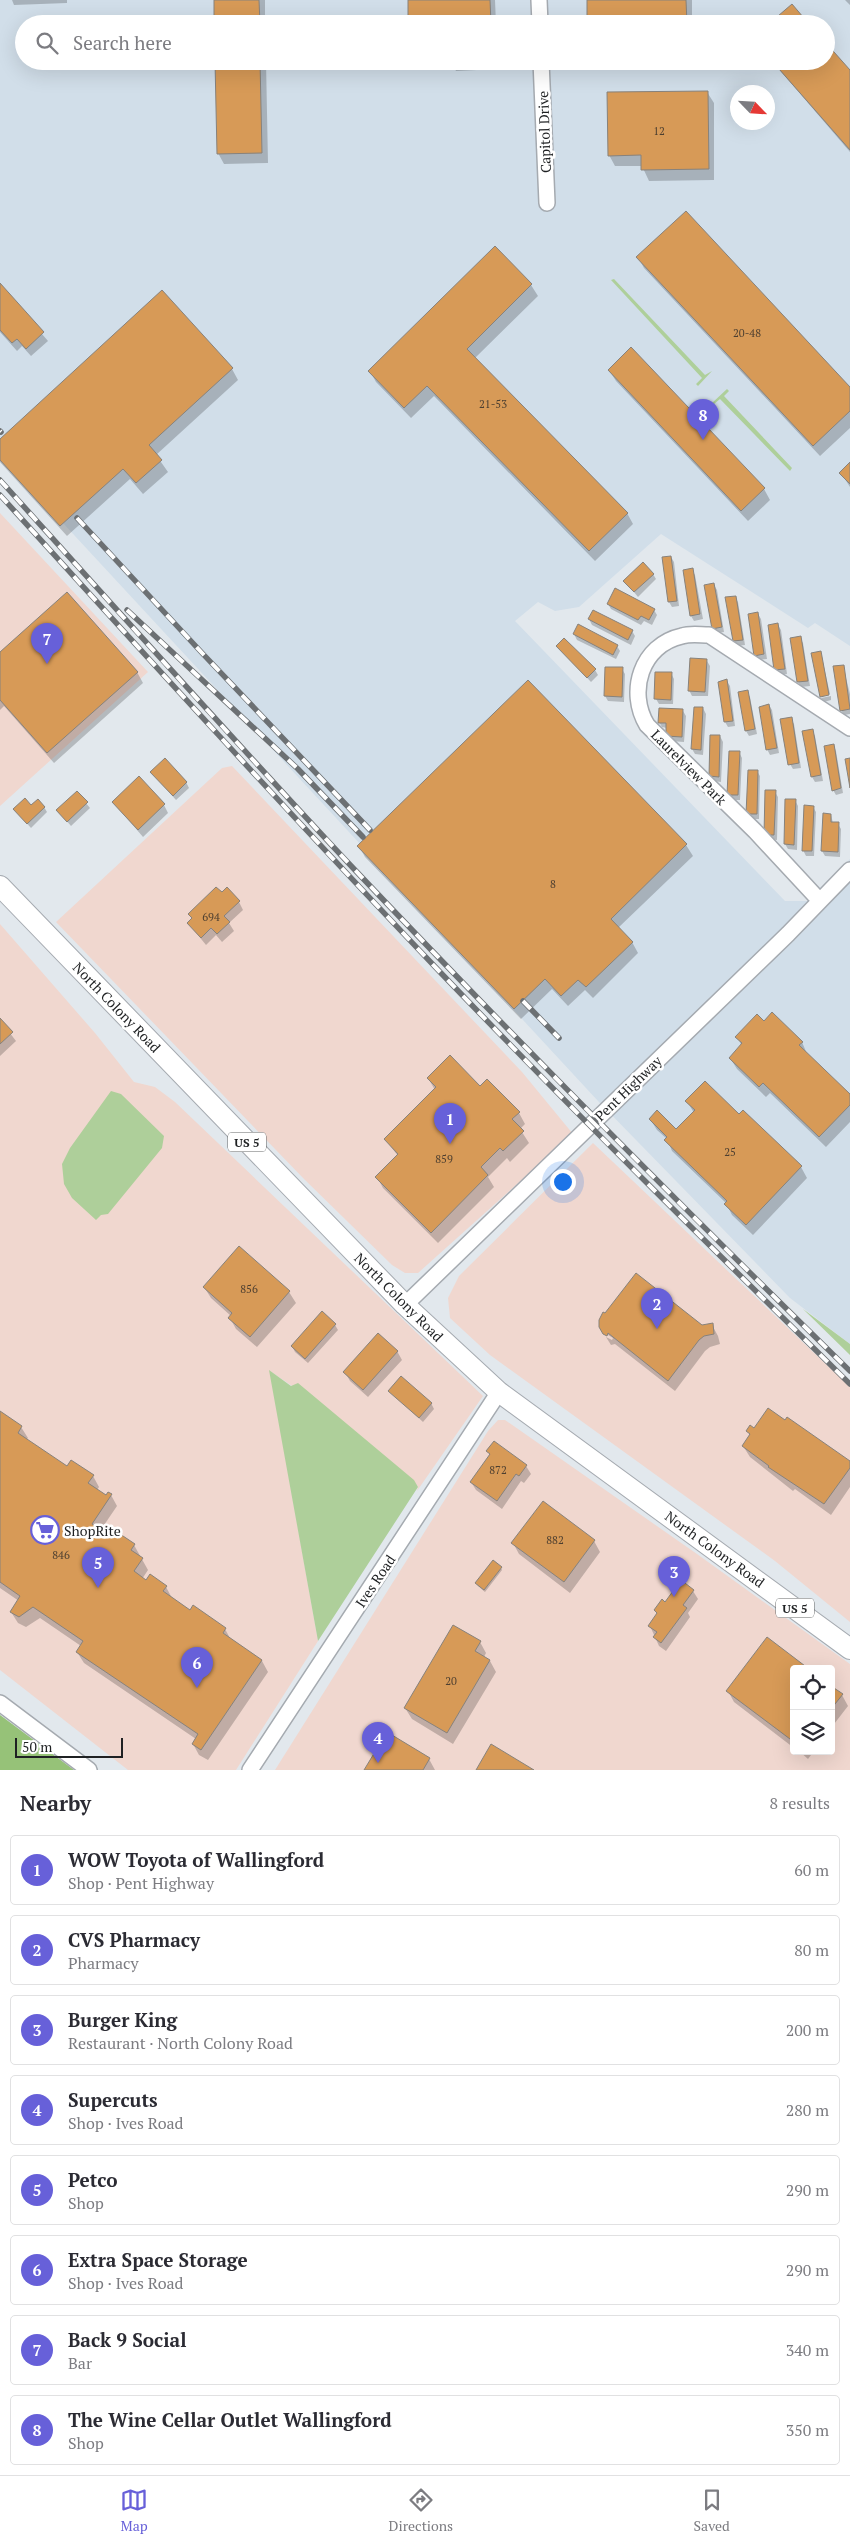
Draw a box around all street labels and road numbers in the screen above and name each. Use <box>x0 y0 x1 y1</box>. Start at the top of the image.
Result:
street label: Capitol Drive <box>533 91 555 173</box>
street label: Laurelview Park <box>647 725 731 809</box>
street label: North Colony Road <box>69 958 165 1056</box>
street label: Pent Highway <box>590 1051 666 1125</box>
road number: US 5 <box>228 1132 266 1152</box>
street label: North Colony Road <box>350 1248 448 1346</box>
street label: North Colony Road <box>661 1506 769 1592</box>
street label: Ives Road <box>350 1551 400 1611</box>
road number: US 5 <box>776 1599 814 1618</box>

